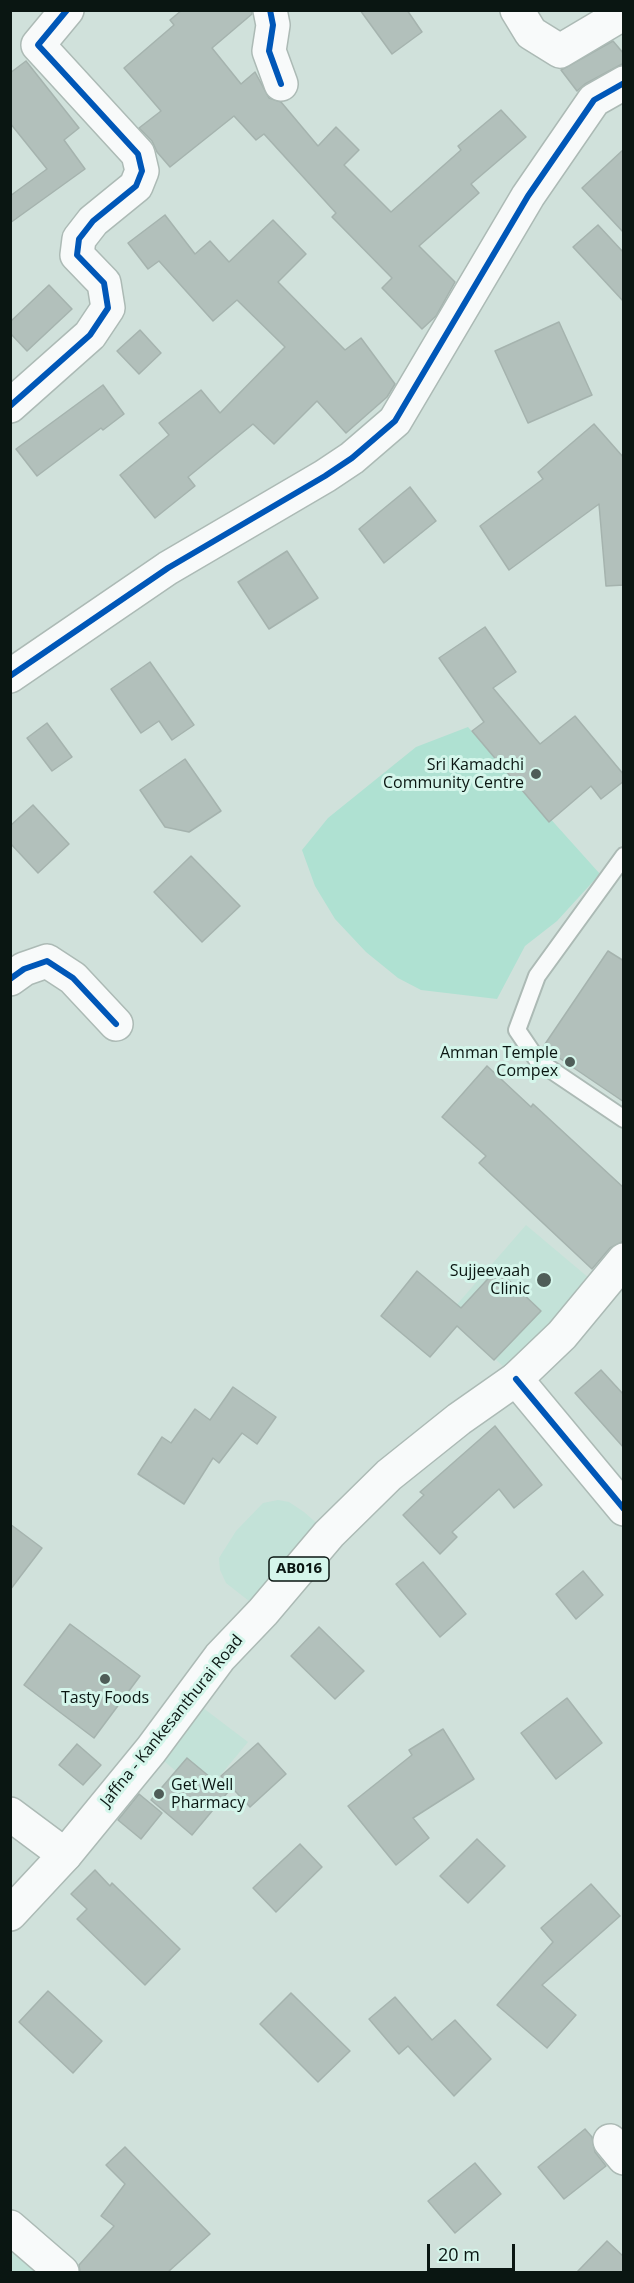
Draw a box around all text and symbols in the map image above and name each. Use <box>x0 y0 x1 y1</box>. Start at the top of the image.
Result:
place label: Sri Kamadchi Community Centre <box>383 755 524 793</box>
marker: Sri Kamadchi Community Centre <box>529 767 543 781</box>
place label: Amman Temple Compex <box>440 1043 558 1081</box>
marker: Amman Temple Compex <box>563 1055 577 1069</box>
place label: Sujjeevaah Clinic <box>450 1261 530 1299</box>
marker: Sujjeevaah Clinic <box>535 1271 553 1289</box>
road number: AB016 <box>269 1557 329 1581</box>
street label: Jaffna - Kankesanthurai Road <box>97 1631 247 1811</box>
marker: Tasty Foods <box>98 1672 112 1686</box>
place label: Tasty Foods <box>61 1688 149 1708</box>
place label: Get Well Pharmacy <box>171 1775 245 1813</box>
marker: Get Well Pharmacy <box>152 1787 166 1801</box>
scale bar <box>430 2232 518 2270</box>
text: 20 m <box>438 2242 480 2266</box>

